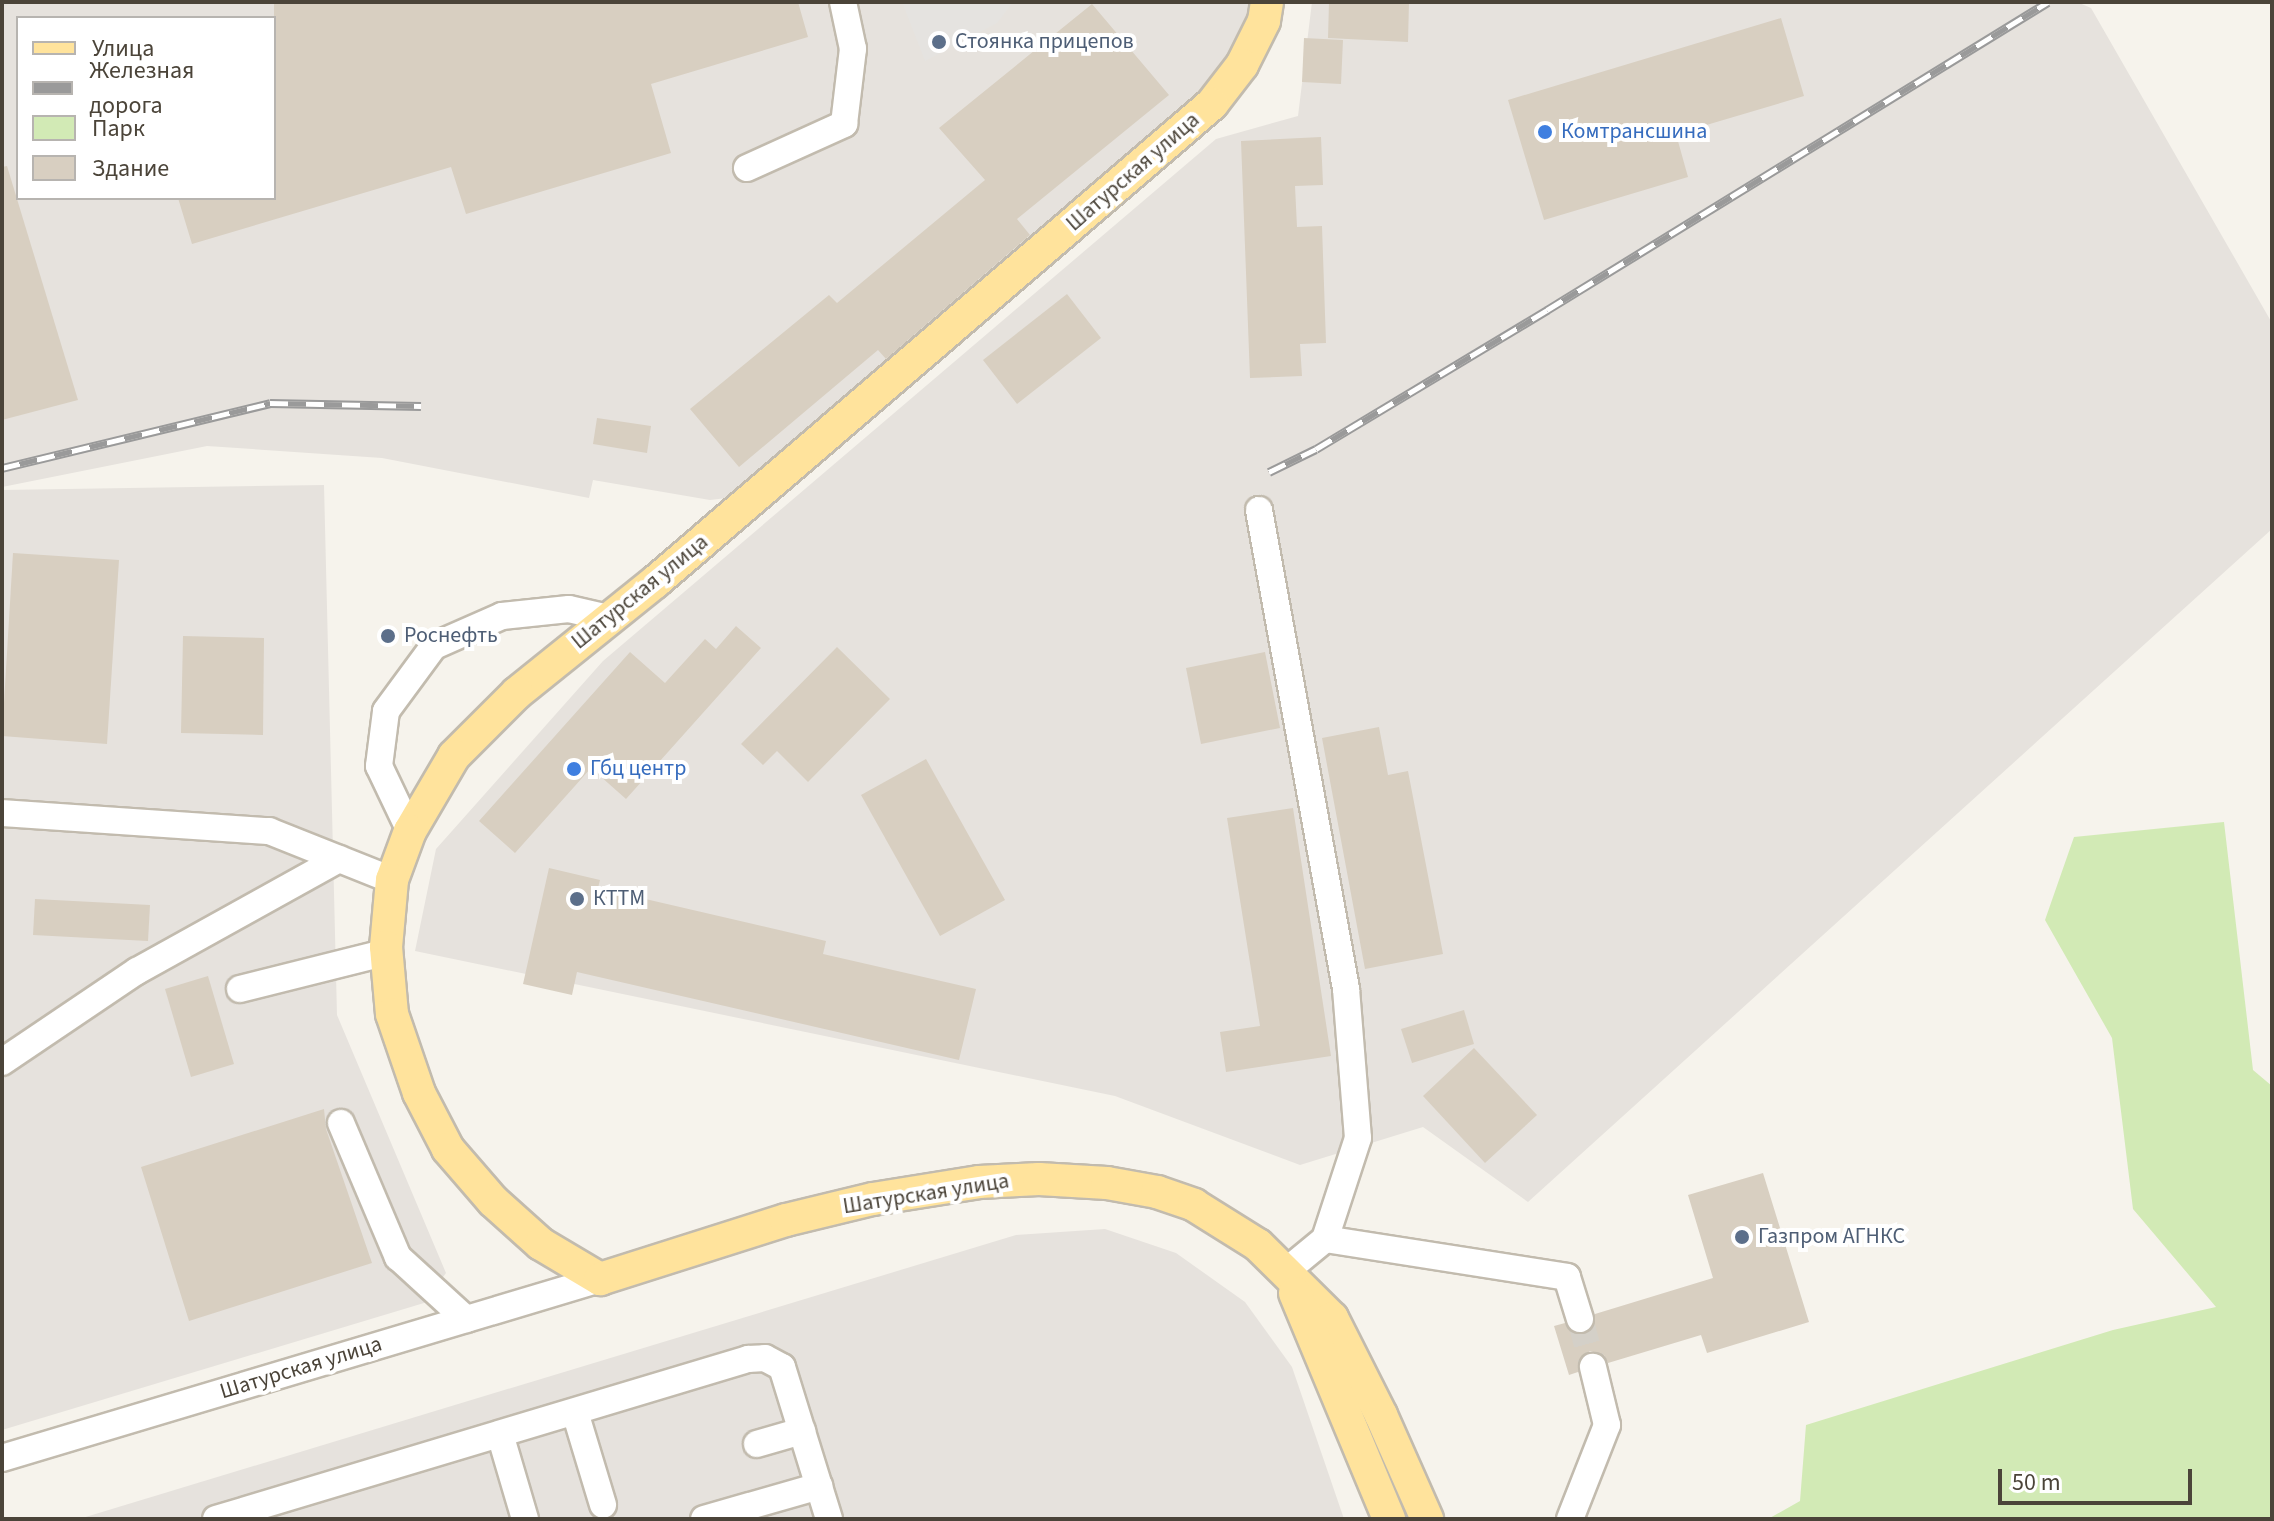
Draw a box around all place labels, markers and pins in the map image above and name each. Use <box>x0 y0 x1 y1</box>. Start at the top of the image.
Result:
place label: Стоянка прицепов <box>955 29 1134 55</box>
marker: Стоянка прицепов <box>930 33 948 51</box>
place label: Комтрансшина <box>1561 119 1707 145</box>
marker: Комтрансшина <box>1536 123 1554 141</box>
place label: Роснефть <box>404 623 498 649</box>
marker: Роснефть <box>379 627 397 645</box>
place label: Гбц центр <box>590 756 686 782</box>
marker: Гбц центр <box>565 760 583 778</box>
place label: КТТМ <box>593 886 645 912</box>
marker: КТТМ <box>568 890 586 908</box>
place label: Газпром АГНКС <box>1758 1224 1905 1250</box>
marker: Газпром АГНКС <box>1733 1228 1751 1246</box>

